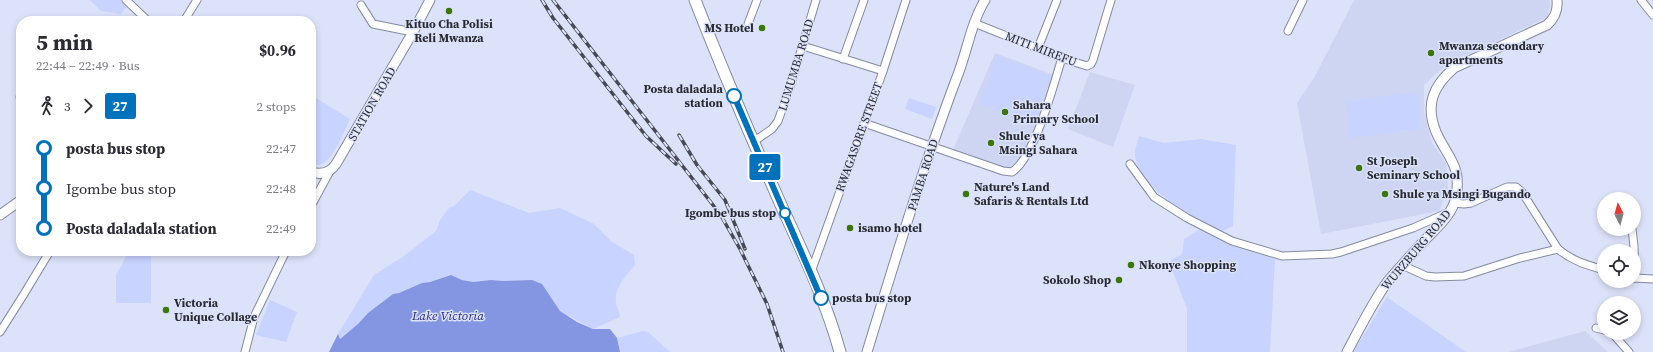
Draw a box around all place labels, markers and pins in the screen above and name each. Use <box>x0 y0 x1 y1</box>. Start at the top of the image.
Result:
marker: Kituo Cha Polisi Reli Mwanza <box>444 6 454 16</box>
place label: Kituo Cha Polisi Reli Mwanza <box>405 16 493 46</box>
place label: MS Hotel <box>704 20 754 36</box>
marker: MS Hotel <box>757 23 767 33</box>
place label: Mwanza secondary apartments <box>1439 38 1545 68</box>
marker: Mwanza secondary apartments <box>1426 48 1436 58</box>
place label: Posta daladala station <box>643 81 724 111</box>
marker: Posta daladala station <box>726 88 742 104</box>
place label: Sahara Primary School <box>1013 97 1099 127</box>
marker: Sahara Primary School <box>1000 107 1010 117</box>
place label: Shule ya Msingi Sahara <box>999 128 1078 158</box>
marker: Shule ya Msingi Sahara <box>986 138 996 148</box>
place label: St Joseph Seminary School <box>1367 153 1460 183</box>
marker: St Joseph Seminary School <box>1354 163 1364 173</box>
place label: Nature's Land Safaris & Rentals Ltd <box>974 179 1089 209</box>
place label: Shule ya Msingi Bugando <box>1393 186 1531 202</box>
marker: Nature's Land Safaris & Rentals Ltd <box>961 189 971 199</box>
marker: Shule ya Msingi Bugando <box>1380 189 1390 199</box>
place label: Igombe bus stop <box>685 205 776 221</box>
marker: Igombe bus stop <box>779 207 791 219</box>
place label: isamo hotel <box>858 220 922 236</box>
marker: isamo hotel <box>845 223 855 233</box>
place label: Nkonye Shopping <box>1139 257 1237 273</box>
marker: Nkonye Shopping <box>1126 260 1136 270</box>
place label: Sokolo Shop <box>1043 272 1111 288</box>
marker: Sokolo Shop <box>1114 275 1124 285</box>
marker: posta bus stop <box>813 290 829 306</box>
place label: posta bus stop <box>832 290 911 306</box>
place label: Victoria Unique Collage <box>174 295 257 325</box>
marker: Victoria Unique Collage <box>161 305 171 315</box>

